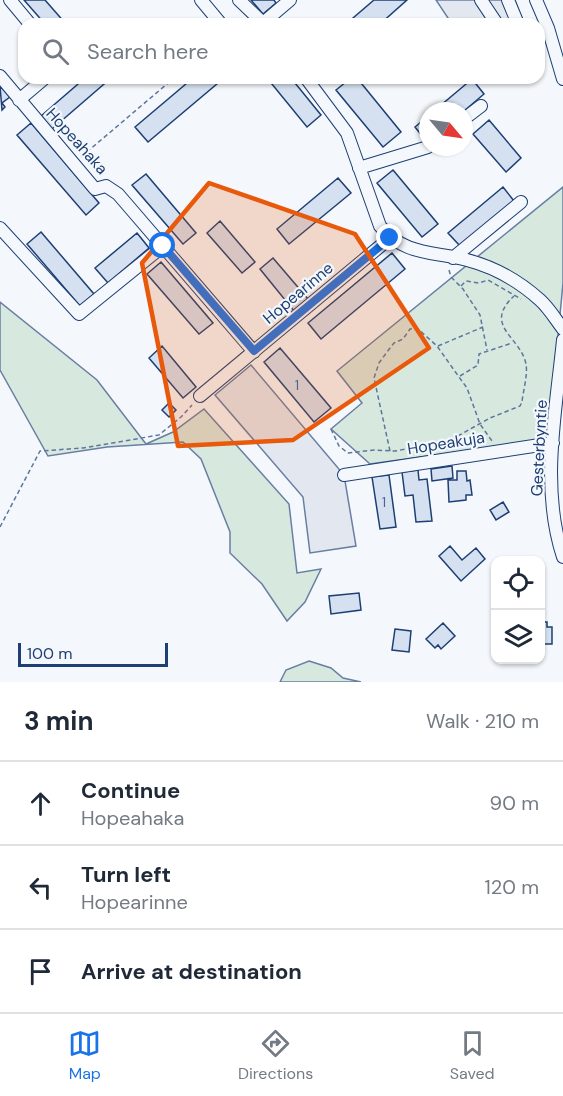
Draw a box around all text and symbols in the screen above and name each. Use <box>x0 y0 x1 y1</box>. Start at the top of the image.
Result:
search box <box>18 18 545 84</box>
icon: search <box>39 35 72 68</box>
text: Search here <box>87 37 208 66</box>
north arrow <box>419 102 473 156</box>
street label: Hopeahaka <box>41 103 113 179</box>
route end <box>376 224 402 250</box>
route start <box>149 232 175 258</box>
street label: Hopearinne <box>259 258 337 328</box>
house number: 1 <box>295 376 299 394</box>
street label: Gesterbyntie <box>526 399 552 497</box>
street label: Hopeakuja <box>406 427 486 459</box>
house number: 1 <box>382 493 386 511</box>
map controls <box>491 556 545 664</box>
button: locate <box>491 556 545 610</box>
button: layers <box>491 610 545 664</box>
scale bar <box>18 640 168 668</box>
text: 100 m <box>27 643 72 664</box>
text: 3 min <box>24 704 93 738</box>
text: Walk · 210 m <box>426 708 539 734</box>
text: Continue <box>81 776 180 805</box>
icon: ahead <box>24 787 57 820</box>
text: 90 m <box>490 790 539 816</box>
text: Hopeahaka <box>81 805 185 831</box>
text: Turn left <box>81 860 171 889</box>
icon: left <box>24 871 57 904</box>
text: 120 m <box>485 874 539 900</box>
text: Hopearinne <box>81 889 188 915</box>
icon: arrive <box>24 955 57 988</box>
text: Arrive at destination <box>81 957 302 986</box>
tab: Map <box>68 1027 101 1084</box>
tab: Directions <box>238 1027 313 1084</box>
tab: Saved <box>450 1027 495 1084</box>

